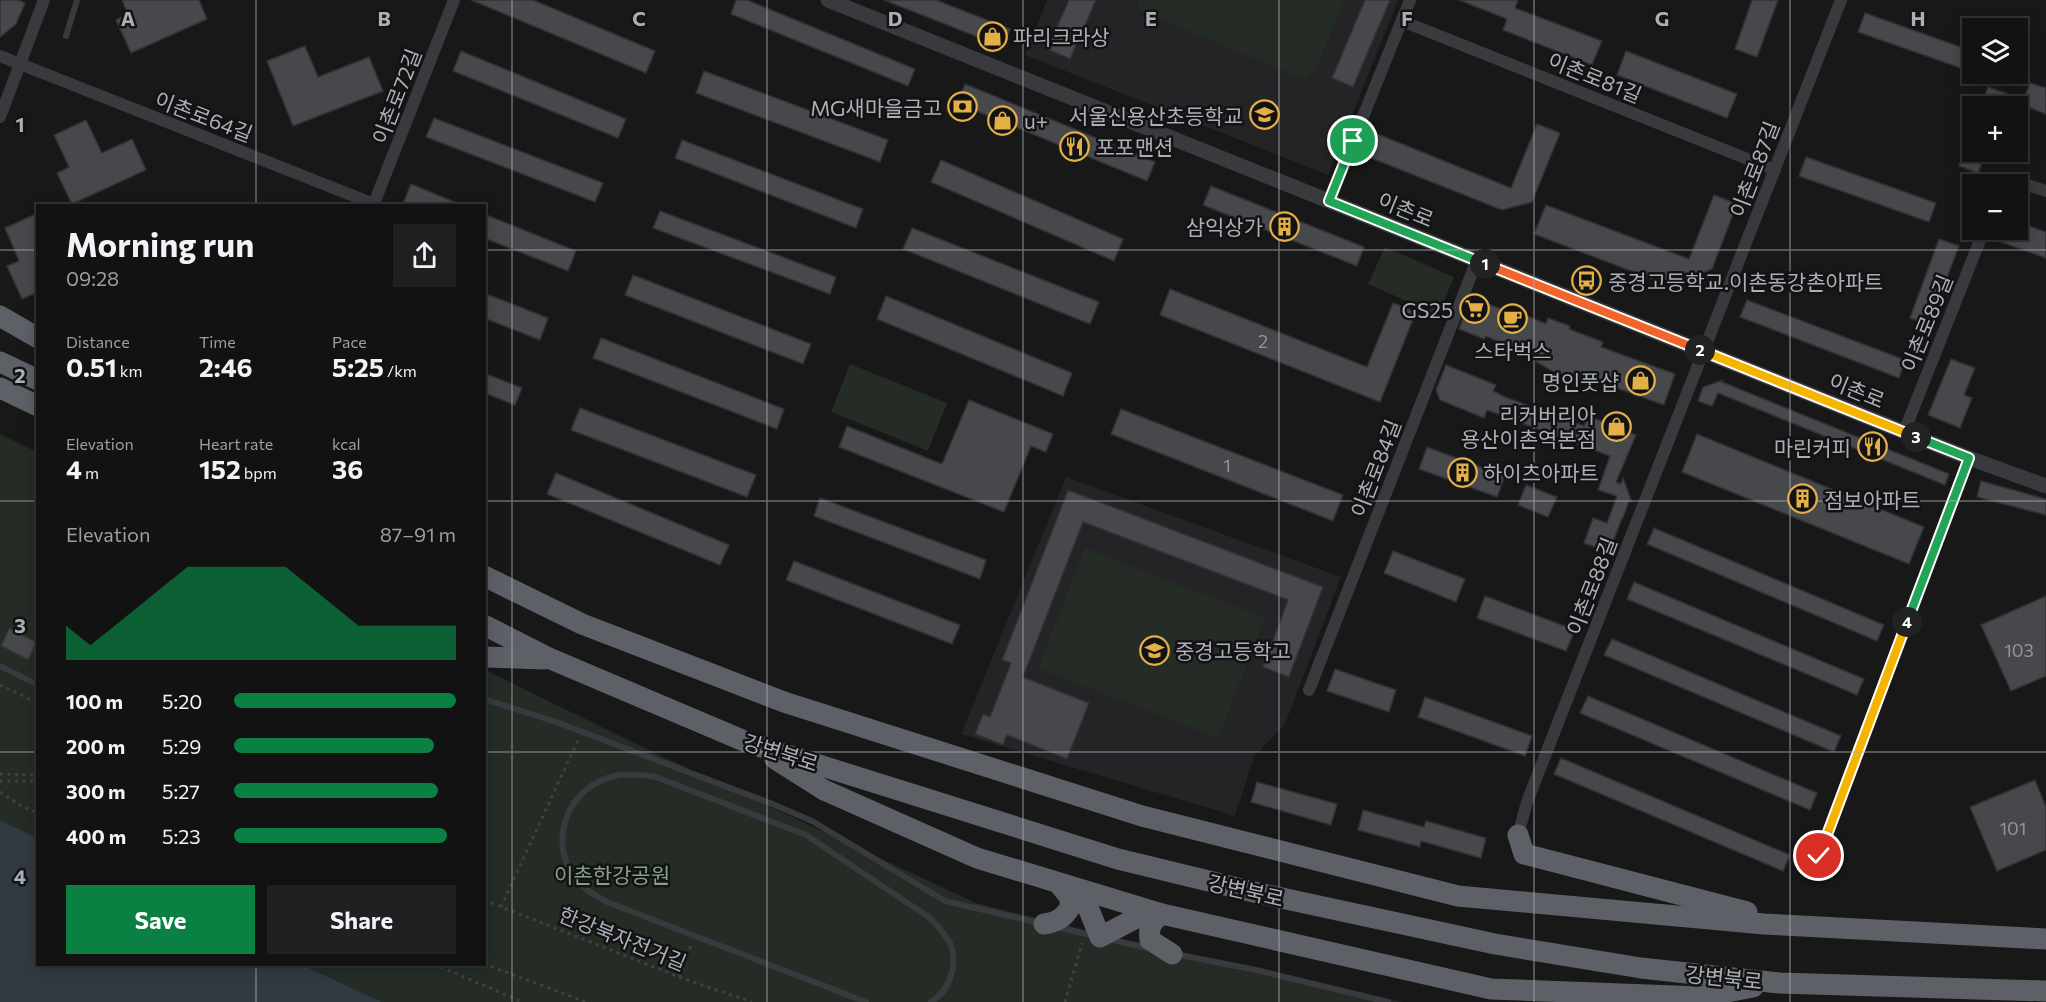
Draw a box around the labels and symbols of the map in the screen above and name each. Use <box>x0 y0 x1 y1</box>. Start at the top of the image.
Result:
text: A <box>121 6 135 30</box>
text: B <box>377 6 391 30</box>
text: C <box>632 6 646 30</box>
text: D <box>888 6 902 30</box>
text: E <box>1145 6 1157 30</box>
text: F <box>1401 6 1413 30</box>
text: G <box>1655 6 1669 30</box>
text: H <box>1911 6 1926 30</box>
shop icon: 파리크라상 <box>976 20 1008 52</box>
place label: 파리크라상 <box>1013 24 1110 49</box>
street label: 이촌로72길 <box>366 45 426 147</box>
street label: 이촌로81길 <box>1544 47 1646 107</box>
street label: 이촌로64길 <box>152 86 256 146</box>
bank icon: MG새마을금고 <box>947 91 979 123</box>
place label: MG새마을금고 <box>810 95 942 120</box>
school or university icon: 서울신용산초등학교 <box>1248 99 1280 131</box>
place label: 서울신용산초등학교 <box>1069 103 1243 128</box>
shop icon: u+ <box>987 104 1019 136</box>
place label: u+ <box>1024 108 1048 133</box>
text: 1 <box>15 112 25 136</box>
pin <box>1327 115 1378 166</box>
street label: 이촌로87길 <box>1724 117 1784 221</box>
restaurant icon: 포포맨션 <box>1059 130 1091 162</box>
place label: 포포맨션 <box>1096 134 1173 159</box>
street label: 이촌로 <box>1374 187 1438 231</box>
building icon: 삼익상가 <box>1268 210 1300 242</box>
place label: 삼익상가 <box>1186 214 1263 239</box>
pin: 1 <box>1470 249 1500 279</box>
bus stop icon: 중경고등학교.이촌동강촌아파트 <box>1571 265 1603 297</box>
place label: 중경고등학교.이촌동강촌아파트 <box>1608 269 1883 294</box>
street label: 이촌로89길 <box>1895 271 1957 375</box>
supermarket icon: GS25 <box>1458 293 1490 325</box>
place label: GS25 <box>1402 297 1453 322</box>
cafe icon: 스타벅스 <box>1497 303 1529 335</box>
house number: 2 <box>1258 330 1268 352</box>
pin: 2 <box>1685 335 1715 365</box>
place label: 스타벅스 <box>1474 338 1552 363</box>
text: 2 <box>14 363 26 387</box>
shop icon: 명인풋샵 <box>1624 365 1656 397</box>
street label: 이촌로 <box>1825 368 1889 412</box>
place label: 명인풋샵 <box>1542 369 1619 394</box>
place label: 리커버리아 용산이촌역본점 <box>1461 402 1596 451</box>
shop icon: 리커버리아 용산이촌역본점 <box>1601 410 1633 442</box>
street label: 이촌로84길 <box>1345 416 1405 520</box>
pin: 3 <box>1901 422 1931 452</box>
restaurant icon: 마린커피 <box>1856 431 1888 463</box>
place label: 마린커피 <box>1774 435 1851 460</box>
house number: 1 <box>1223 454 1231 476</box>
building icon: 하이츠아파트 <box>1446 456 1478 488</box>
place label: 하이츠아파트 <box>1483 460 1599 485</box>
building icon: 점보아파트 <box>1787 483 1819 515</box>
place label: 점보아파트 <box>1824 487 1921 512</box>
street label: 이촌로88길 <box>1561 534 1621 638</box>
pin: 4 <box>1892 607 1922 637</box>
text: 3 <box>14 613 26 637</box>
school or university icon: 중경고등학고 <box>1138 634 1170 666</box>
place label: 중경고등학고 <box>1175 638 1291 663</box>
house number: 103 <box>2004 639 2034 661</box>
street label: 강변북로 <box>740 728 822 776</box>
house number: 101 <box>1999 817 2027 839</box>
pin <box>1793 830 1844 881</box>
park label: 이촌한강공원 <box>554 862 670 887</box>
text: 4 <box>14 864 26 888</box>
street label: 강변북로 <box>1206 869 1286 911</box>
street label: 한강북자전거길 <box>556 901 690 975</box>
street label: 강변북로 <box>1684 961 1764 993</box>

